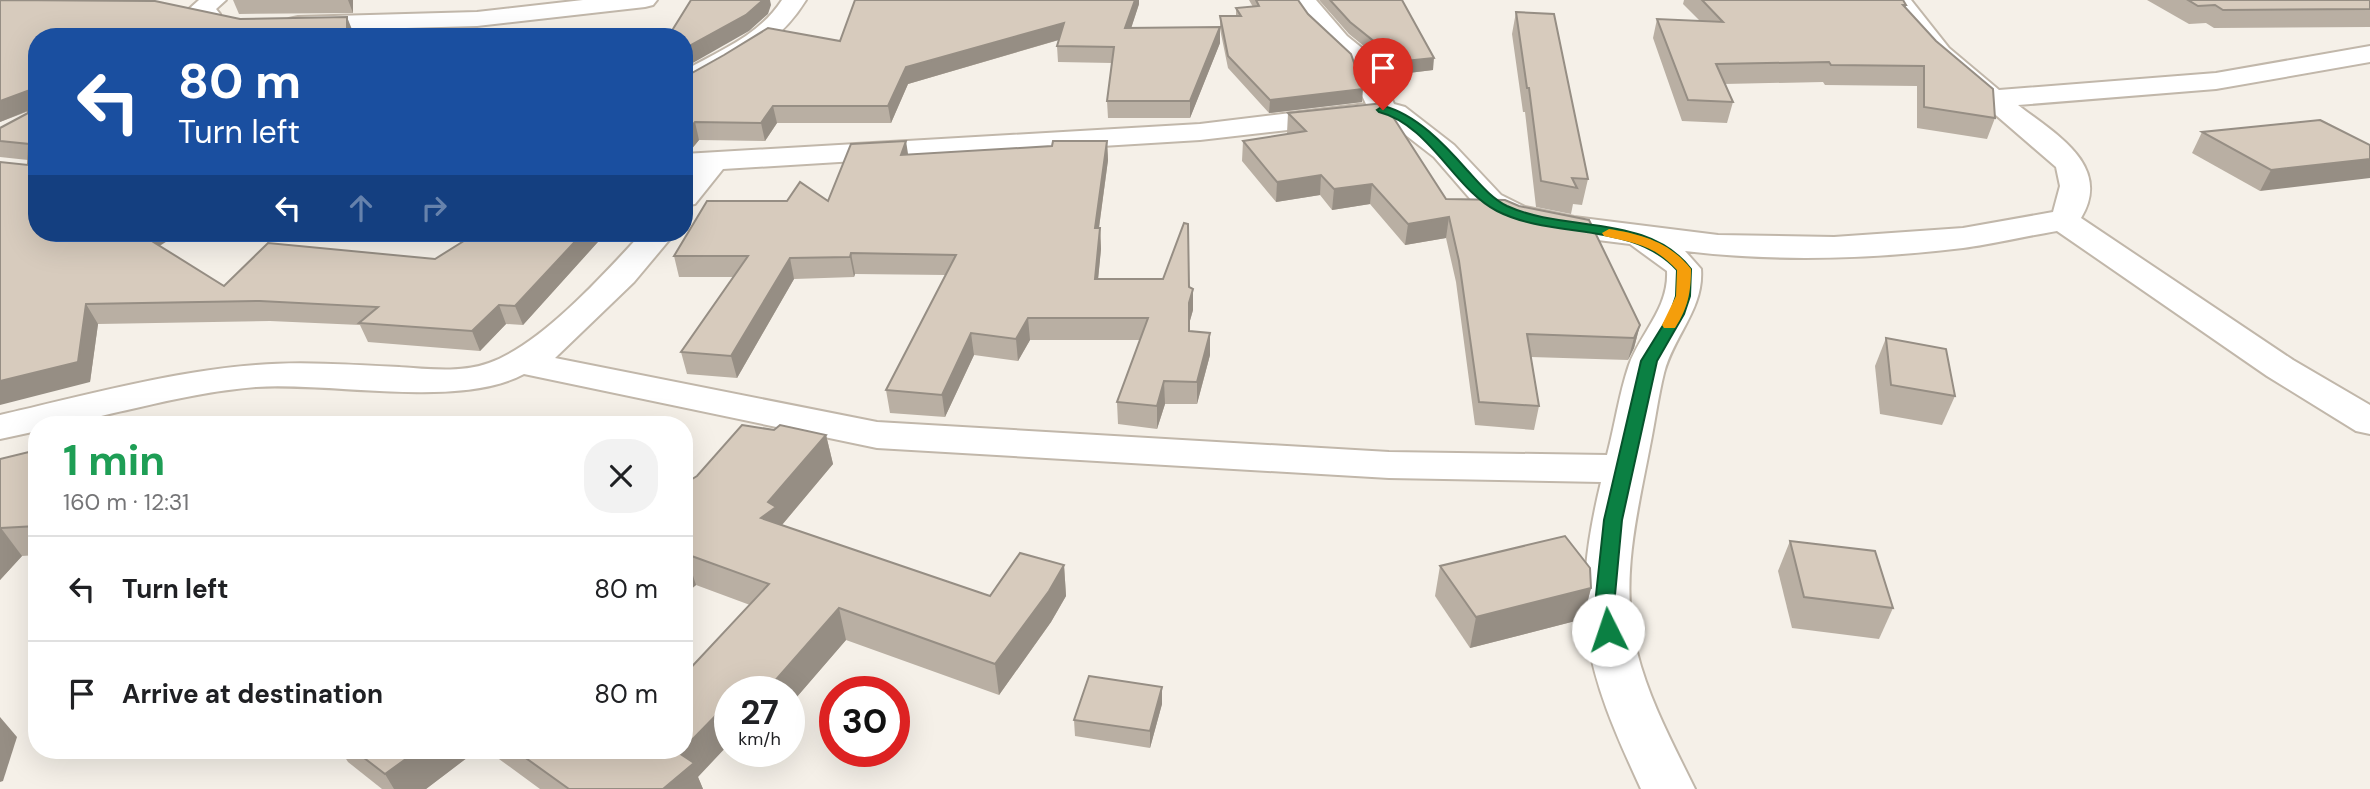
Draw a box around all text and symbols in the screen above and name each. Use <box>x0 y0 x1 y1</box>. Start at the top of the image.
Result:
pin <box>1353 38 1413 110</box>
text: 80 m <box>178 49 301 113</box>
icon: arrive <box>1364 49 1402 87</box>
icon: left <box>63 56 154 147</box>
text: Turn left <box>178 111 300 153</box>
icon: left <box>269 189 307 227</box>
icon: ahead <box>342 189 380 227</box>
icon: right <box>415 189 453 227</box>
text: 1 min <box>63 433 165 488</box>
button: close <box>584 439 658 513</box>
text: 160 m · 12:31 <box>63 487 189 517</box>
icon: left <box>63 570 101 608</box>
text: Turn left <box>122 572 229 606</box>
text: 80 m <box>594 572 658 606</box>
position arrow <box>1571 593 1645 667</box>
icon: arrive <box>63 675 101 713</box>
speed limit sign: 30 <box>819 676 910 767</box>
text: Arrive at destination <box>122 677 383 711</box>
text: 80 m <box>594 677 658 711</box>
text: 27 <box>740 689 779 735</box>
text: km/h <box>738 727 781 751</box>

